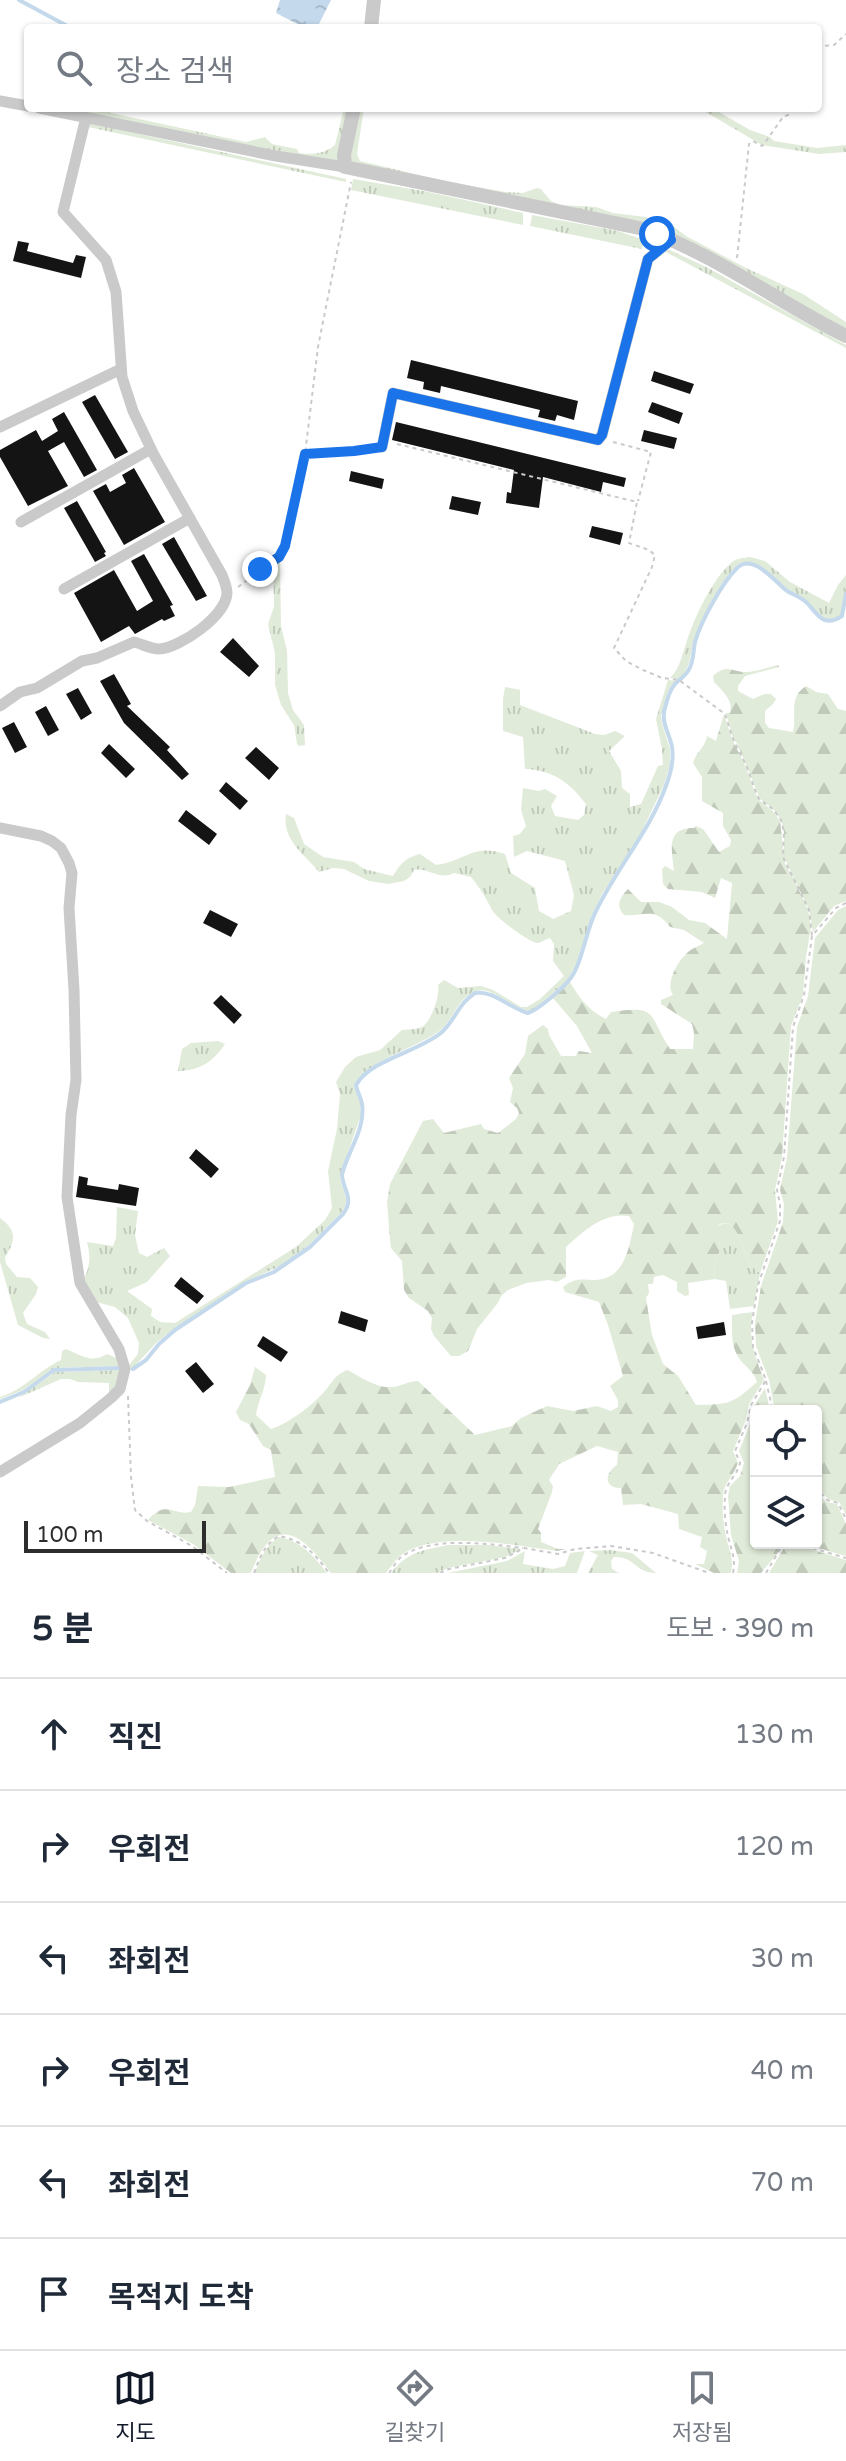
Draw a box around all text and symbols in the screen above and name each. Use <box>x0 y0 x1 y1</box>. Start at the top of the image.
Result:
search box <box>24 24 822 112</box>
icon: search <box>52 46 96 90</box>
text: 장소 검색 <box>116 53 234 90</box>
route start <box>639 216 675 252</box>
route end <box>242 551 278 587</box>
map controls <box>750 1405 822 1549</box>
button: locate <box>750 1405 822 1477</box>
button: layers <box>750 1477 822 1549</box>
scale bar <box>24 1517 206 1553</box>
text: 100 m <box>36 1522 103 1548</box>
text: 5 분 <box>32 1609 93 1650</box>
text: 도보 · 390 m <box>666 1613 814 1644</box>
icon: ahead <box>32 1712 76 1756</box>
text: 직진 <box>108 1719 163 1756</box>
text: 130 m <box>734 1719 814 1750</box>
icon: right <box>32 1824 76 1868</box>
text: 우회전 <box>108 1831 191 1868</box>
text: 120 m <box>734 1831 814 1862</box>
icon: left <box>32 1936 76 1980</box>
text: 좌회전 <box>108 1943 191 1980</box>
text: 30 m <box>751 1943 814 1974</box>
icon: right <box>32 2048 76 2092</box>
text: 우회전 <box>108 2055 191 2092</box>
text: 40 m <box>751 2055 814 2086</box>
icon: left <box>32 2160 76 2204</box>
text: 좌회전 <box>108 2167 191 2204</box>
text: 70 m <box>751 2167 814 2198</box>
icon: arrive <box>32 2272 76 2316</box>
text: 목적지 도착 <box>108 2279 254 2316</box>
tab: 지도 <box>113 2366 157 2446</box>
tab: 길찾기 <box>384 2366 445 2446</box>
tab: 저장됨 <box>672 2366 733 2446</box>

